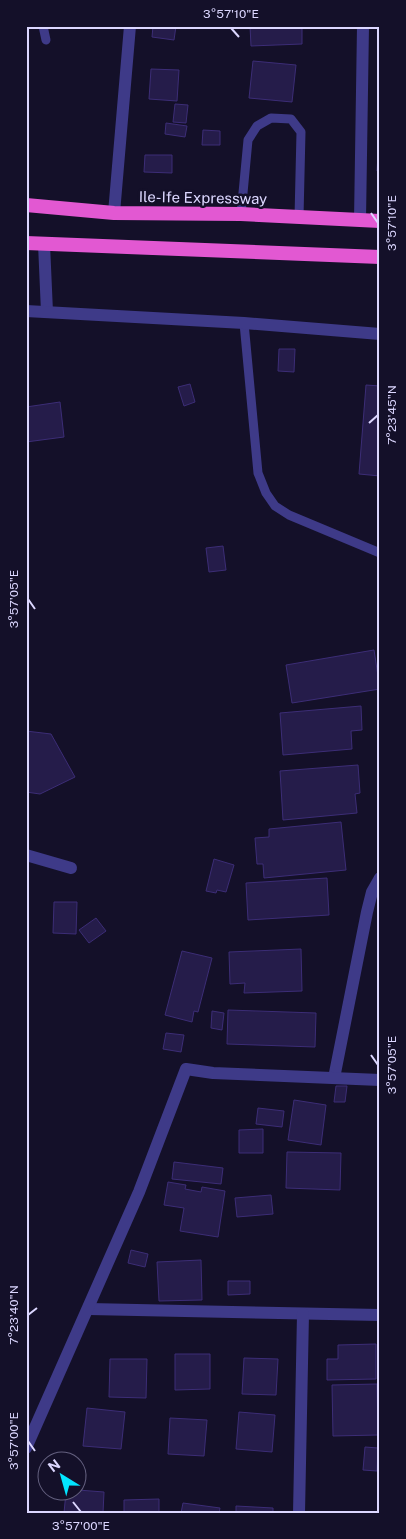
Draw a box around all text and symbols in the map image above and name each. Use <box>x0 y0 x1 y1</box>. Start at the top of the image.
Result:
text: 3°57'10"E <box>203 7 259 21</box>
street label: Ile-Ife Expressway <box>139 188 267 207</box>
text: 3°57'10"E <box>385 195 399 251</box>
text: 7°23'45"N <box>385 385 399 445</box>
text: 3°57'05"E <box>7 570 21 628</box>
text: 3°57'05"E <box>385 1036 399 1094</box>
text: 7°23'40"N <box>7 1285 21 1345</box>
text: 3°57'00"E <box>7 1412 21 1470</box>
north arrow <box>38 1452 88 1502</box>
text: N <box>45 1456 63 1475</box>
text: 3°57'00"E <box>52 1519 110 1533</box>

